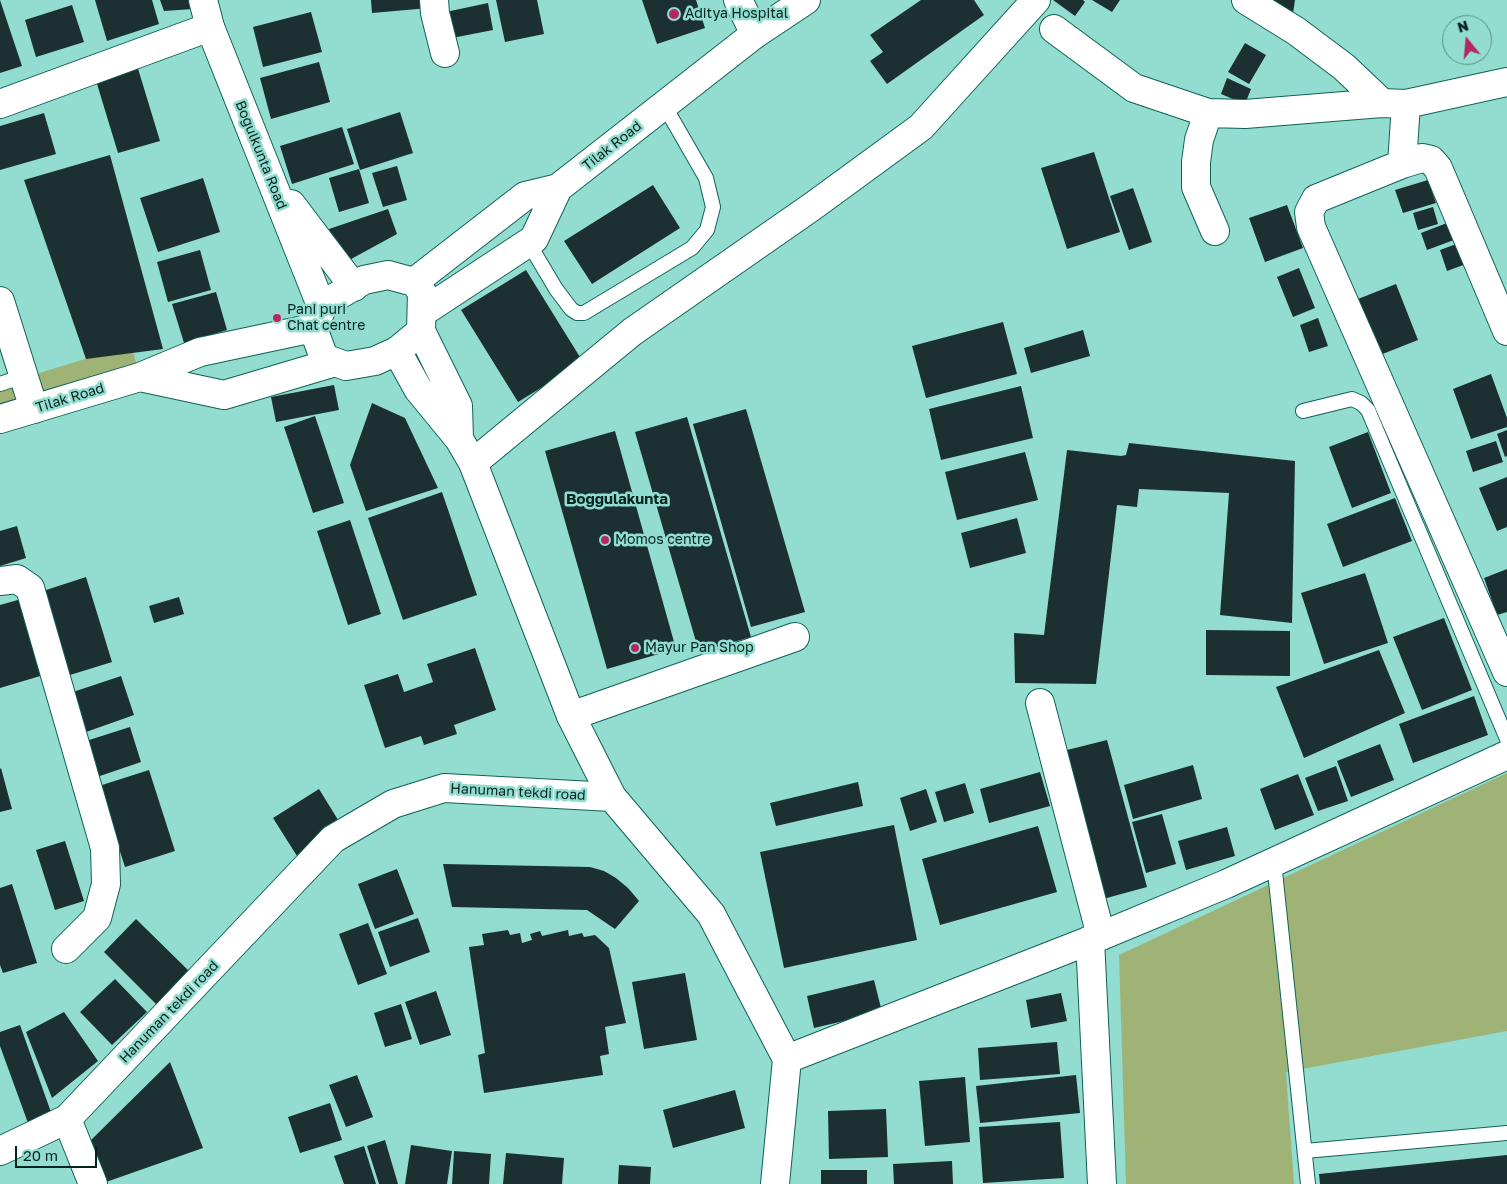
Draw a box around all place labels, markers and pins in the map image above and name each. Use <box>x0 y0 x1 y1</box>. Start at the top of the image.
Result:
place label: Aditya Hospital <box>685 6 788 22</box>
marker: Aditya Hospital <box>667 7 681 21</box>
place label: Pani puri Chat centre <box>287 302 365 334</box>
marker: Pani puri Chat centre <box>271 312 283 324</box>
place label: Momos centre <box>615 532 710 548</box>
marker: Momos centre <box>599 534 611 546</box>
place label: Mayur Pan Shop <box>645 640 754 656</box>
marker: Mayur Pan Shop <box>629 642 641 654</box>

